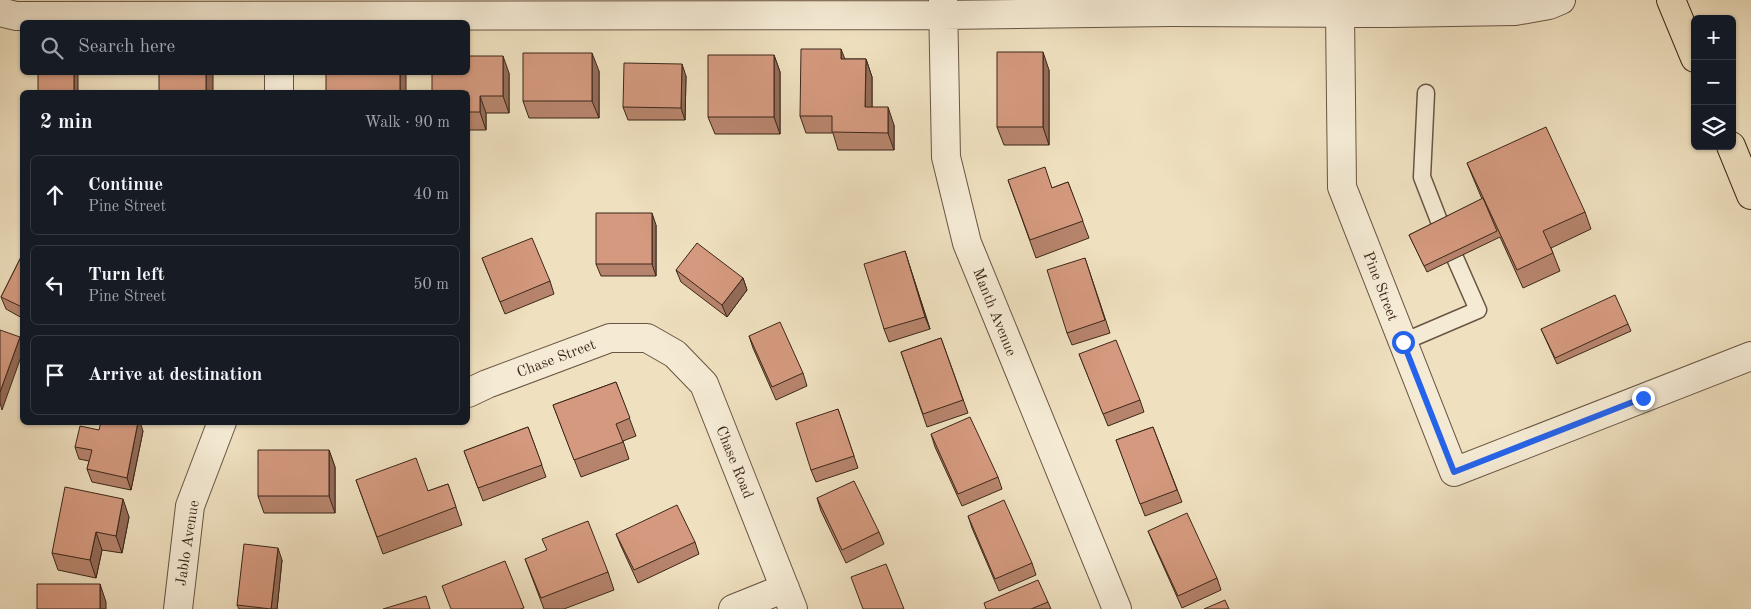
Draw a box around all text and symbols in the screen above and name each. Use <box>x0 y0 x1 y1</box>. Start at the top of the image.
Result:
map controls <box>1691 15 1736 150</box>
button: + <box>1691 15 1736 60</box>
search box <box>20 20 470 75</box>
icon: search <box>38 34 66 62</box>
text: Search here <box>78 38 175 57</box>
button: − <box>1691 60 1736 105</box>
button: layers <box>1691 105 1736 150</box>
text: 2 min <box>40 112 93 133</box>
text: Walk · 90 m <box>364 115 450 131</box>
text: Continue <box>88 176 163 195</box>
icon: ahead <box>41 181 69 209</box>
text: 40 m <box>413 187 449 203</box>
text: Pine Street <box>88 199 166 215</box>
street label: Pine Street <box>1359 250 1400 323</box>
text: Turn left <box>88 266 165 285</box>
street label: Manth Avenue <box>969 266 1018 359</box>
icon: left <box>41 271 69 299</box>
text: 50 m <box>413 277 449 293</box>
text: Pine Street <box>88 289 166 305</box>
route start <box>1392 331 1415 354</box>
street label: Chase Street <box>515 338 598 381</box>
icon: arrive <box>41 361 69 389</box>
text: Arrive at destination <box>88 366 262 385</box>
route end <box>1632 387 1655 410</box>
street label: Chase Road <box>712 424 755 501</box>
street label: Jablo Avenue <box>174 499 203 587</box>

